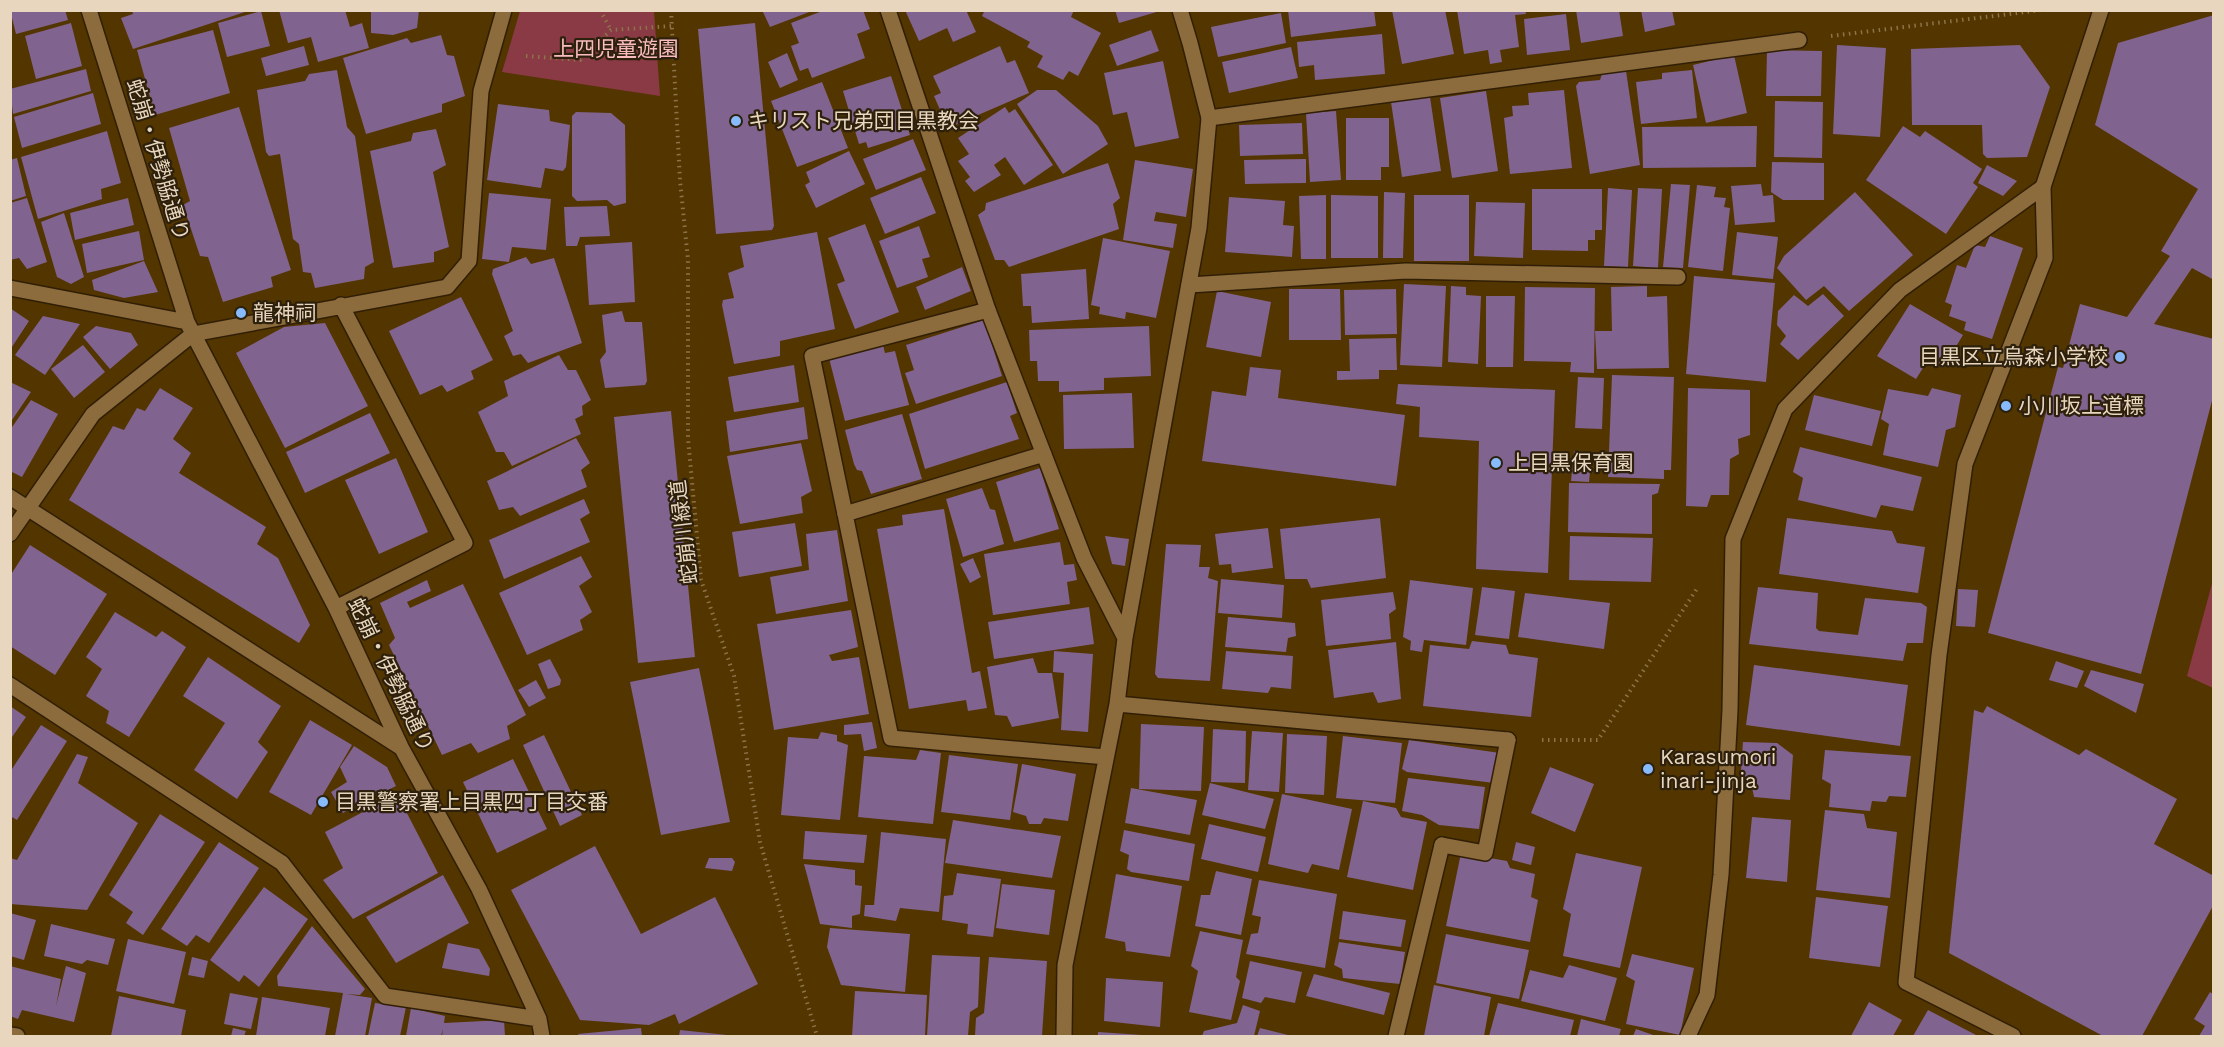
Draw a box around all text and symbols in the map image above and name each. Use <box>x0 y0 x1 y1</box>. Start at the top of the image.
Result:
park label: 上四児童遊園 <box>553 36 679 61</box>
street label: 蛇崩・伊勢脇通り <box>122 76 195 244</box>
place label: キリスト兄弟団目黒教会 <box>748 108 979 133</box>
marker: キリスト兄弟団目黒教会 <box>729 114 743 128</box>
place label: 龍神祠 <box>253 300 316 325</box>
marker: 龍神祠 <box>234 306 248 320</box>
place label: 目黒区立烏森小学校 <box>1919 344 2108 369</box>
marker: 目黒区立烏森小学校 <box>2113 350 2127 364</box>
place label: 小川坂上道標 <box>2018 393 2144 418</box>
marker: 小川坂上道標 <box>1999 399 2013 413</box>
place label: 上目黒保育園 <box>1508 450 1634 475</box>
marker: 上目黒保育園 <box>1489 456 1503 470</box>
street label: 蛇崩川緑道 <box>665 478 702 586</box>
street label: 蛇崩・伊勢脇通り <box>343 594 440 756</box>
place label: Karasumori inari-jinja <box>1660 744 1776 793</box>
marker: Karasumori inari-jinja <box>1641 762 1655 776</box>
place label: 目黒警察署上目黒四丁目交番 <box>335 789 608 814</box>
marker: 目黒警察署上目黒四丁目交番 <box>316 795 330 809</box>

